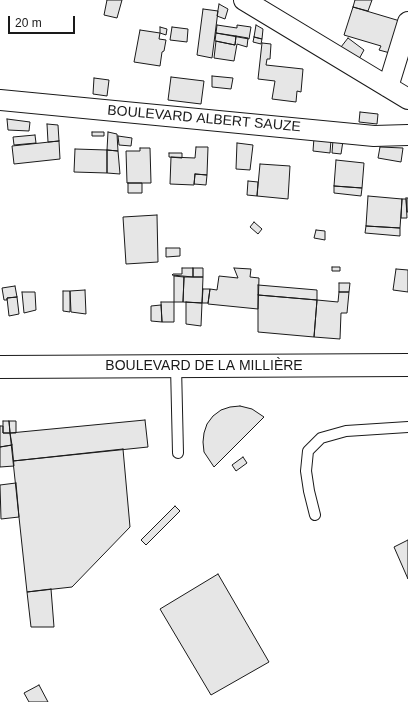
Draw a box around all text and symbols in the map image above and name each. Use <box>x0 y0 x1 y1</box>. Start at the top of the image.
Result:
scale bar <box>10 8 77 34</box>
text: 20 m <box>15 16 42 30</box>
street label: BOULEVARD ALBERT SAUZE <box>107 102 301 136</box>
street label: BOULEVARD DE LA MILLIÈRE <box>105 358 303 374</box>

